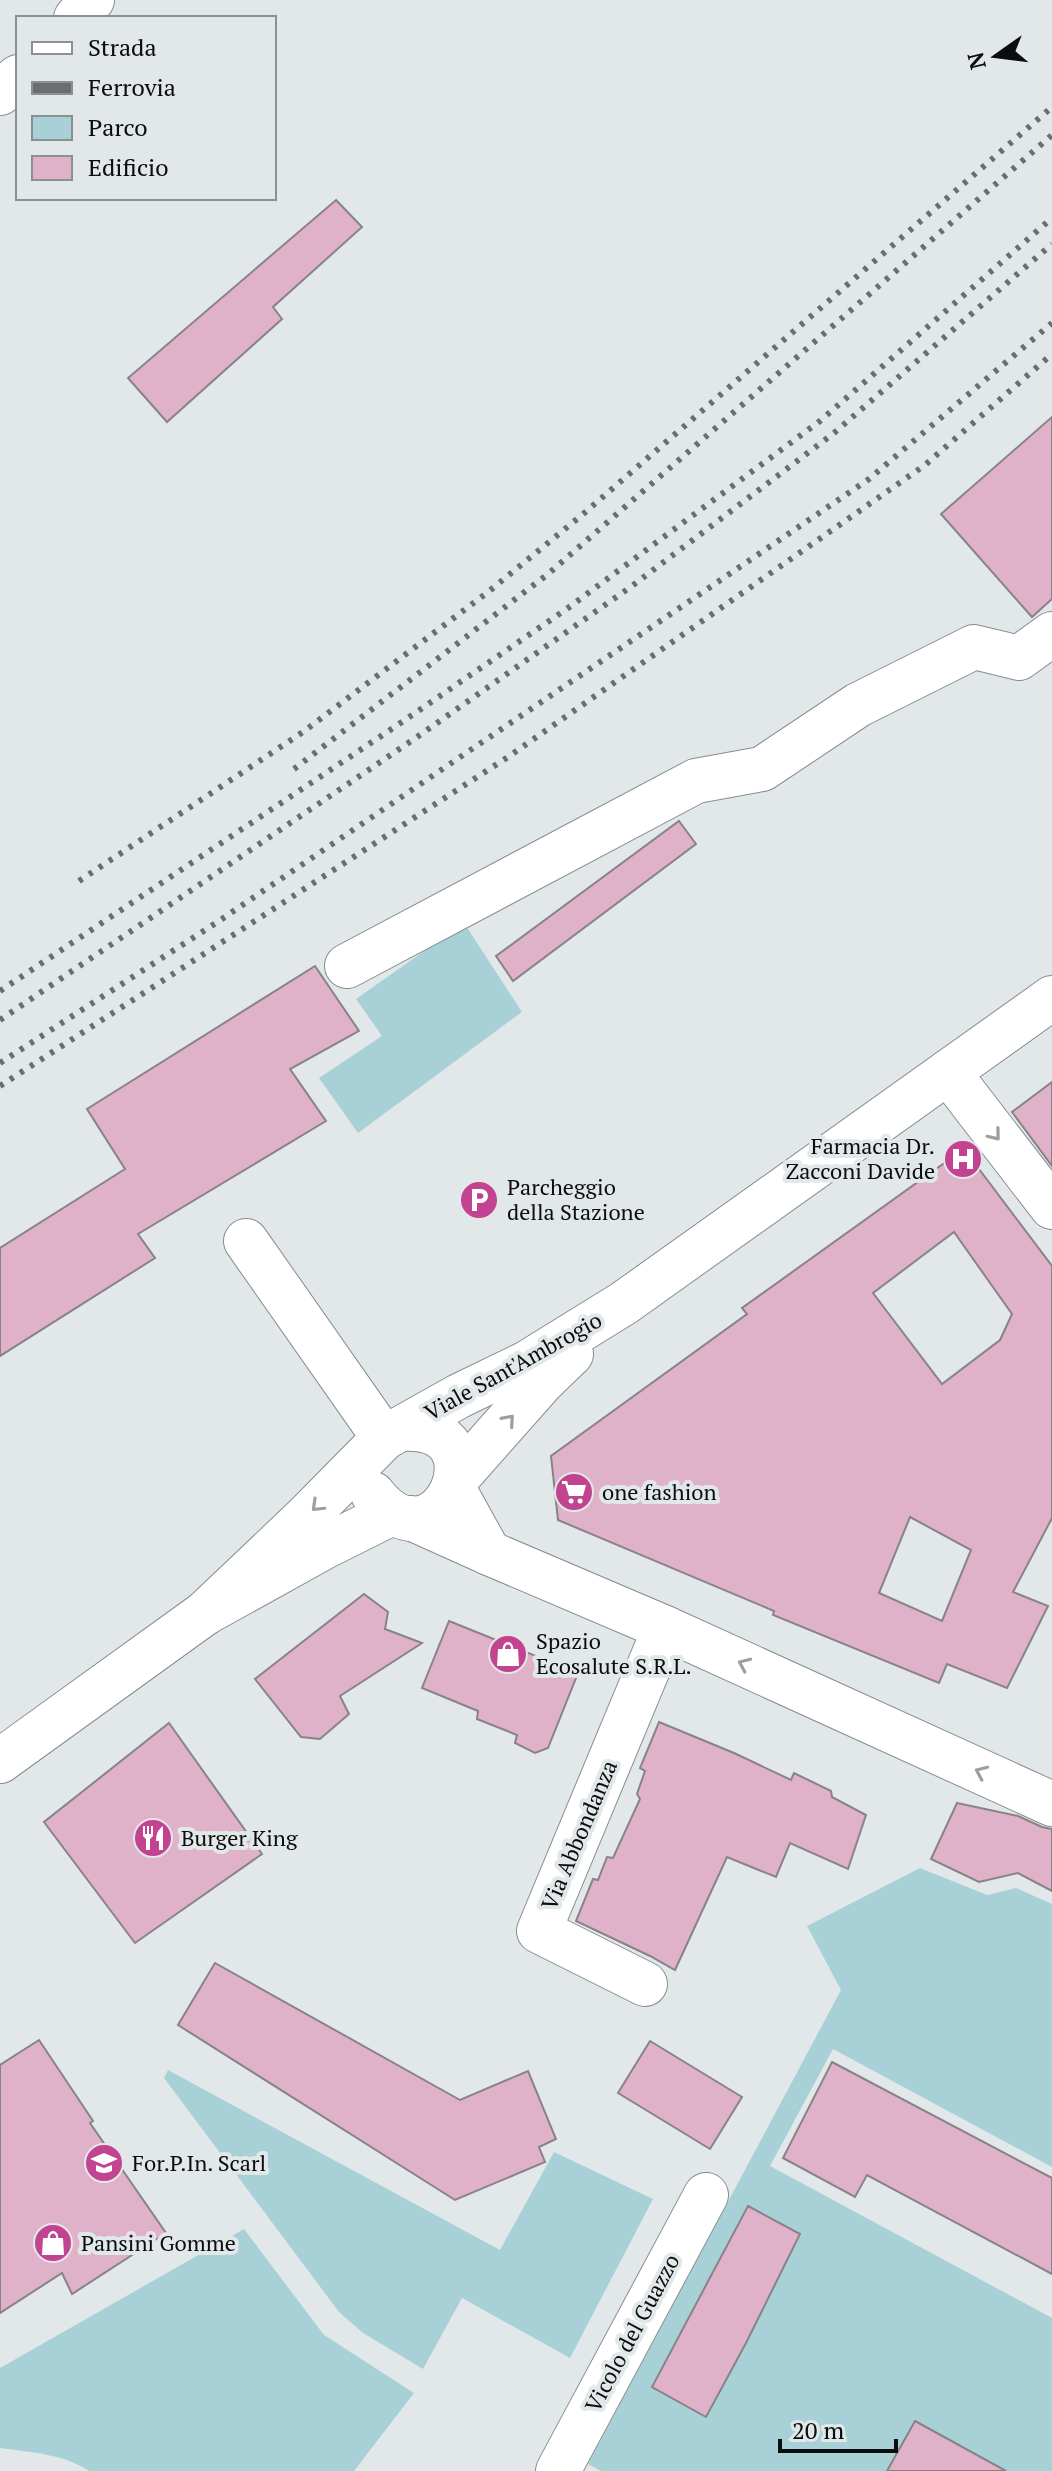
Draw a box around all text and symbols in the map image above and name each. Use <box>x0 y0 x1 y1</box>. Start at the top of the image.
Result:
legend <box>16 16 276 200</box>
north arrow <box>956 16 1036 96</box>
text: Strada <box>88 31 157 63</box>
text: N <box>960 49 992 73</box>
text: Ferrovia <box>88 71 176 103</box>
text: Parco <box>88 111 148 143</box>
text: Edificio <box>88 151 169 183</box>
one-way arrow <box>985 1126 999 1141</box>
place label: Farmacia Dr. Zacconi Davide <box>786 1131 935 1185</box>
hospital icon: Farmacia Dr. Zacconi Davide <box>942 1138 984 1180</box>
place label: Parcheggio della Stazione <box>507 1172 645 1226</box>
parking icon: Parcheggio della Stazione <box>458 1179 500 1221</box>
street label: Viale Sant'Ambrogio <box>419 1305 607 1426</box>
one-way arrow <box>499 1414 513 1429</box>
supermarket icon: one fashion <box>553 1471 595 1513</box>
place label: one fashion <box>602 1477 717 1506</box>
one-way arrow <box>312 1497 326 1512</box>
place label: Spazio Ecosalute S.R.L. <box>536 1626 692 1680</box>
shop icon: Spazio Ecosalute S.R.L. <box>487 1633 529 1675</box>
one-way arrow <box>738 1658 752 1674</box>
street label: Via Abbondanza <box>534 1755 623 1914</box>
one-way arrow <box>975 1765 989 1781</box>
restaurant icon: Burger King <box>132 1817 174 1859</box>
place label: Burger King <box>181 1823 298 1852</box>
school or university icon: For.P.In. Scarl <box>83 2142 125 2184</box>
place label: For.P.In. Scarl <box>132 2148 266 2177</box>
shop icon: Pansini Gomme <box>32 2222 74 2264</box>
place label: Pansini Gomme <box>81 2228 236 2257</box>
street label: Vicolo del Guazzo <box>578 2249 685 2417</box>
scale bar <box>780 2403 896 2453</box>
text: 20 m <box>792 2414 844 2446</box>

